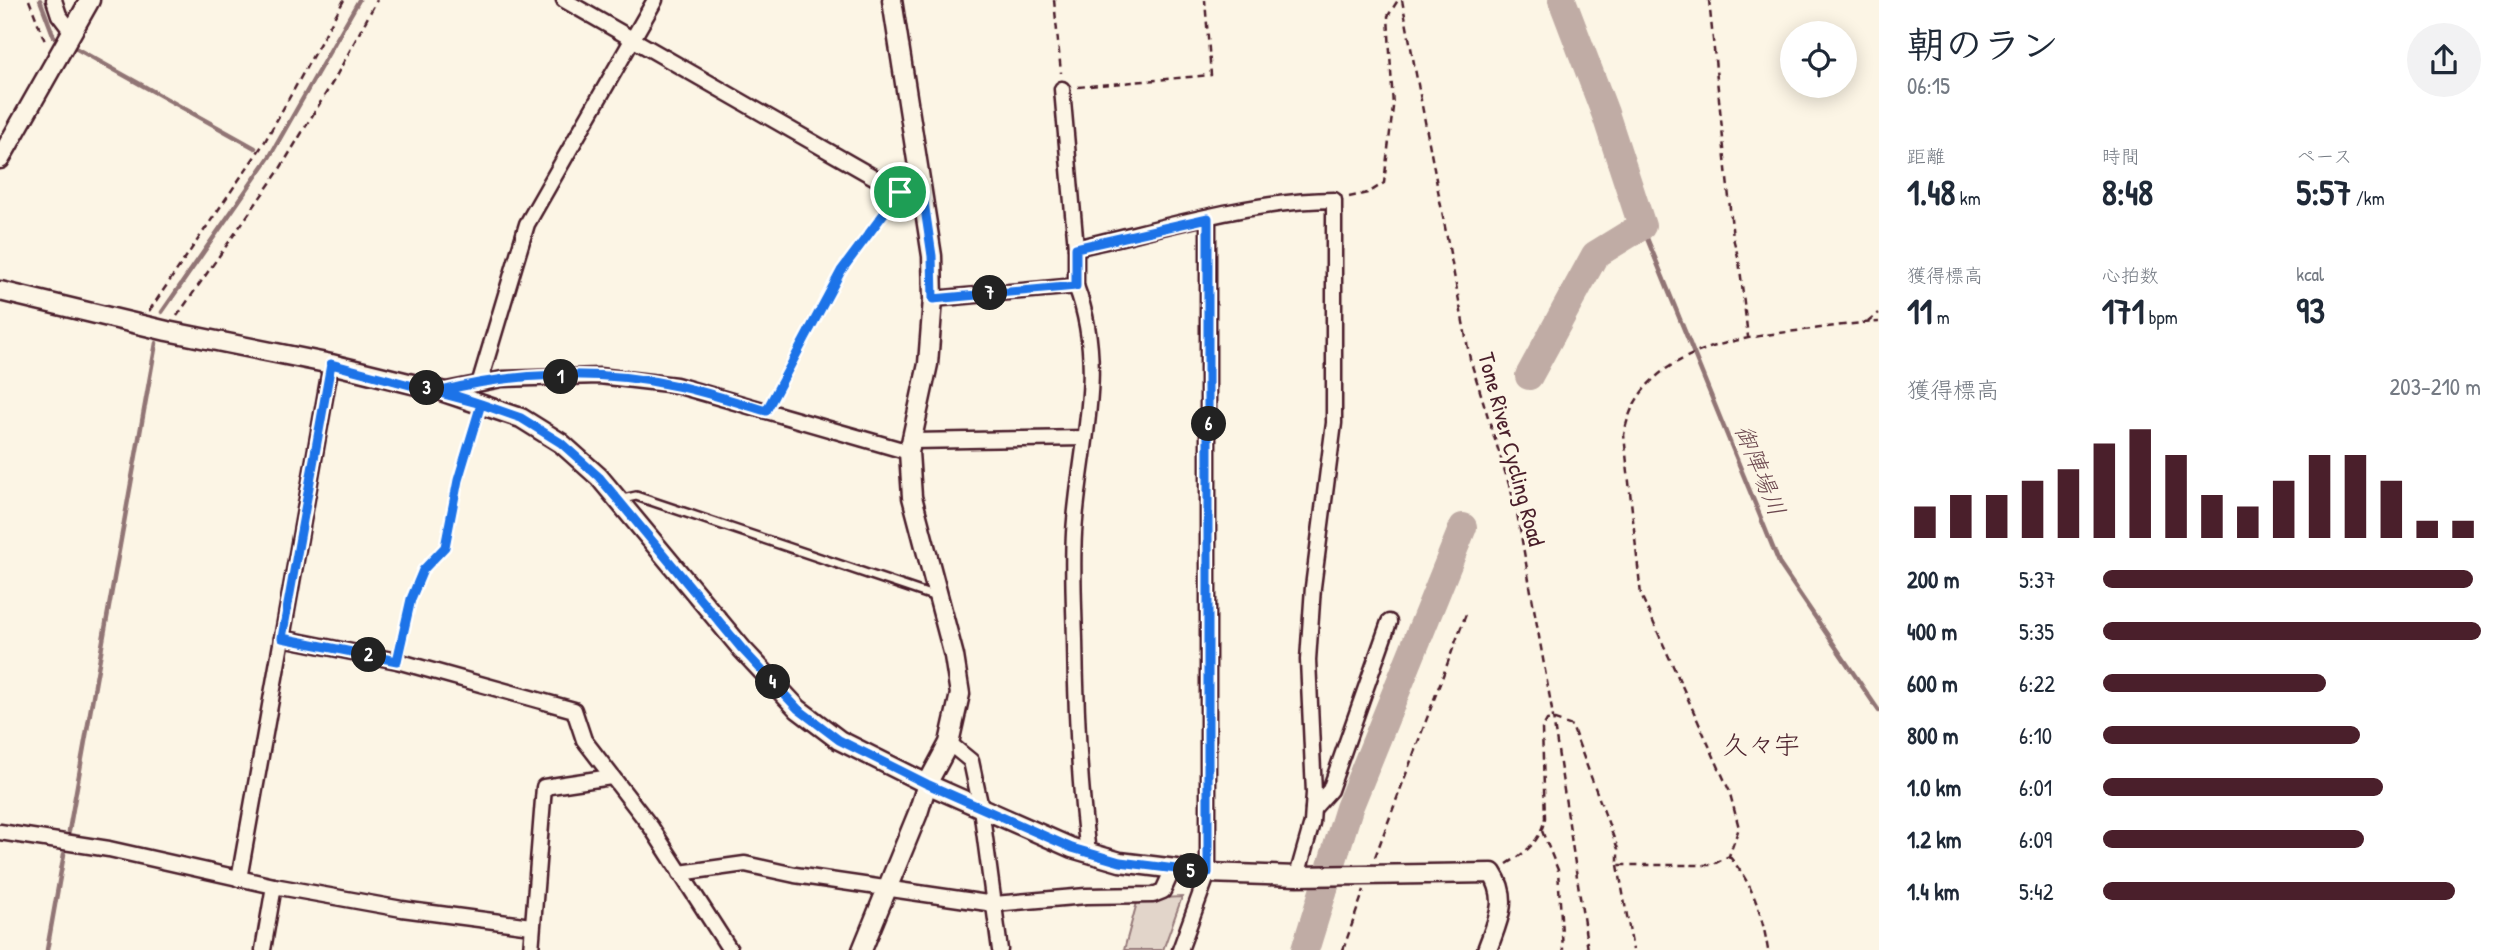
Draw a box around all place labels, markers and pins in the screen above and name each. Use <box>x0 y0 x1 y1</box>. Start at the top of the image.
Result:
pin <box>870 162 930 222</box>
pin: 7 <box>972 276 1007 310</box>
pin: 1 <box>544 360 578 394</box>
pin: 3 <box>410 370 444 406</box>
pin: 6 <box>1192 406 1226 442</box>
pin: 2 <box>352 638 386 672</box>
pin: 4 <box>756 664 790 700</box>
pin: 5 <box>1174 854 1208 888</box>

